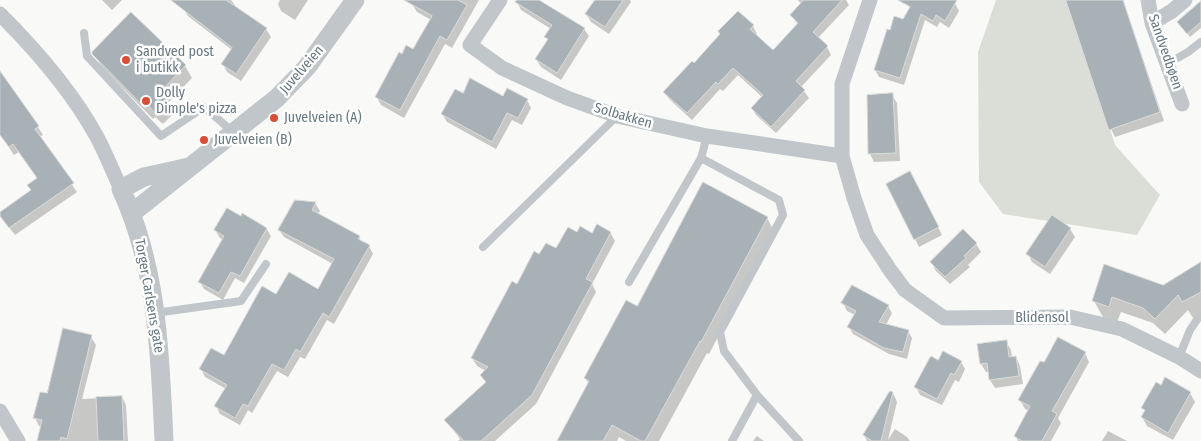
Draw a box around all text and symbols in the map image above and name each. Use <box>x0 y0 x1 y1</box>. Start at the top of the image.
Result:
street label: Sandvedbøen <box>1144 12 1186 92</box>
street label: Juvelveien <box>276 42 328 98</box>
place label: Sandved post i butikk <box>136 44 214 76</box>
marker: Sandved post i butikk <box>120 54 132 66</box>
place label: Dolly Dimple's pizza <box>156 85 237 118</box>
marker: Dolly Dimple's pizza <box>140 95 152 107</box>
street label: Solbakken <box>592 100 654 132</box>
place label: Juvelveien (A) <box>284 110 362 126</box>
marker: Juvelveien (A) <box>268 112 280 124</box>
place label: Juvelveien (B) <box>214 132 292 148</box>
marker: Juvelveien (B) <box>198 134 210 146</box>
street label: Torger Carlsens gate <box>131 238 167 354</box>
street label: Blidensol <box>1015 310 1069 326</box>

